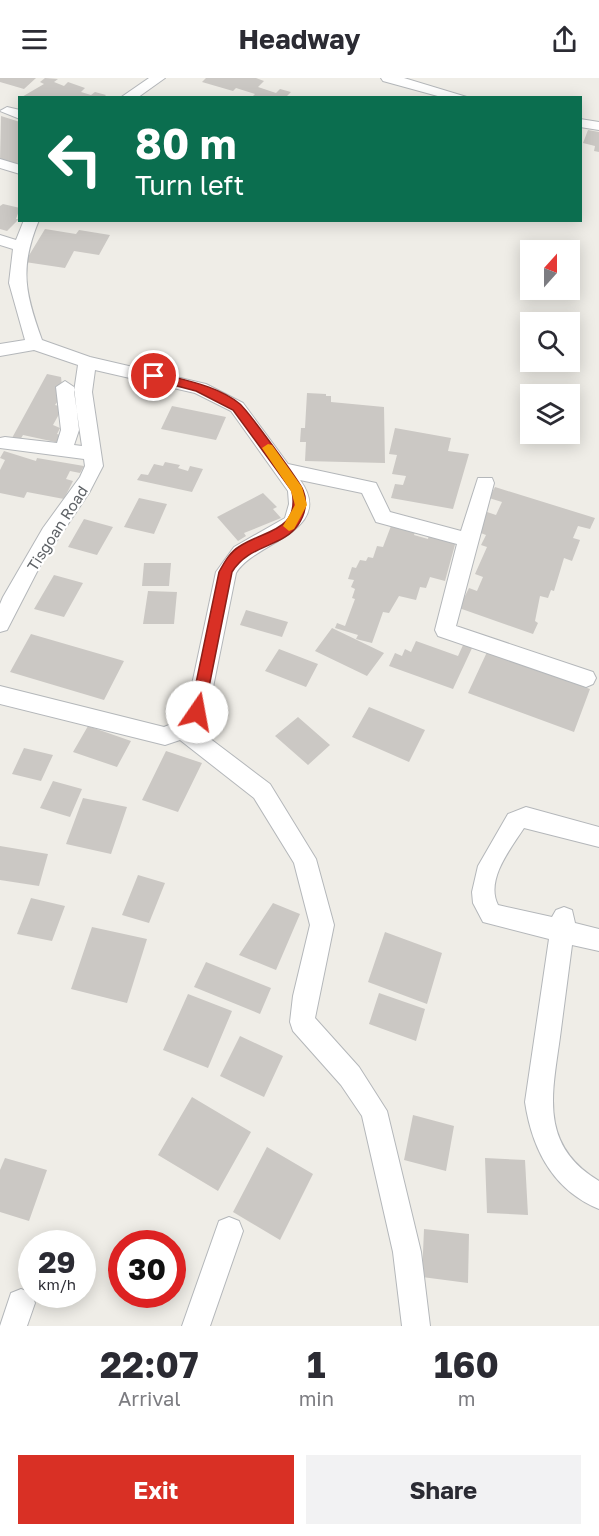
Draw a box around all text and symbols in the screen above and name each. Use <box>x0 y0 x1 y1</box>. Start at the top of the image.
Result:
icon: menu <box>18 23 51 56</box>
text: Headway <box>239 23 360 55</box>
icon: share <box>548 23 581 56</box>
text: 80 m <box>135 118 236 168</box>
icon: left <box>36 120 114 198</box>
text: Turn left <box>135 169 244 201</box>
north arrow <box>520 240 580 300</box>
map controls <box>520 240 580 444</box>
button: search <box>520 312 580 372</box>
pin <box>128 350 179 401</box>
icon: arrive <box>137 359 170 392</box>
button: layers <box>520 384 580 444</box>
street label: Tisgoan Road <box>23 482 91 574</box>
position arrow <box>165 680 229 744</box>
speed limit sign: 30 <box>108 1230 186 1308</box>
text: 29 <box>38 1244 76 1280</box>
text: km/h <box>38 1275 76 1293</box>
text: 22:07 <box>100 1343 199 1386</box>
text: 1 <box>307 1343 326 1386</box>
text: 160 <box>434 1343 499 1386</box>
text: Arrival <box>118 1386 181 1410</box>
text: min <box>299 1386 334 1410</box>
text: m <box>458 1386 475 1410</box>
button: Exit <box>18 1455 294 1524</box>
button: Share <box>306 1455 581 1524</box>

